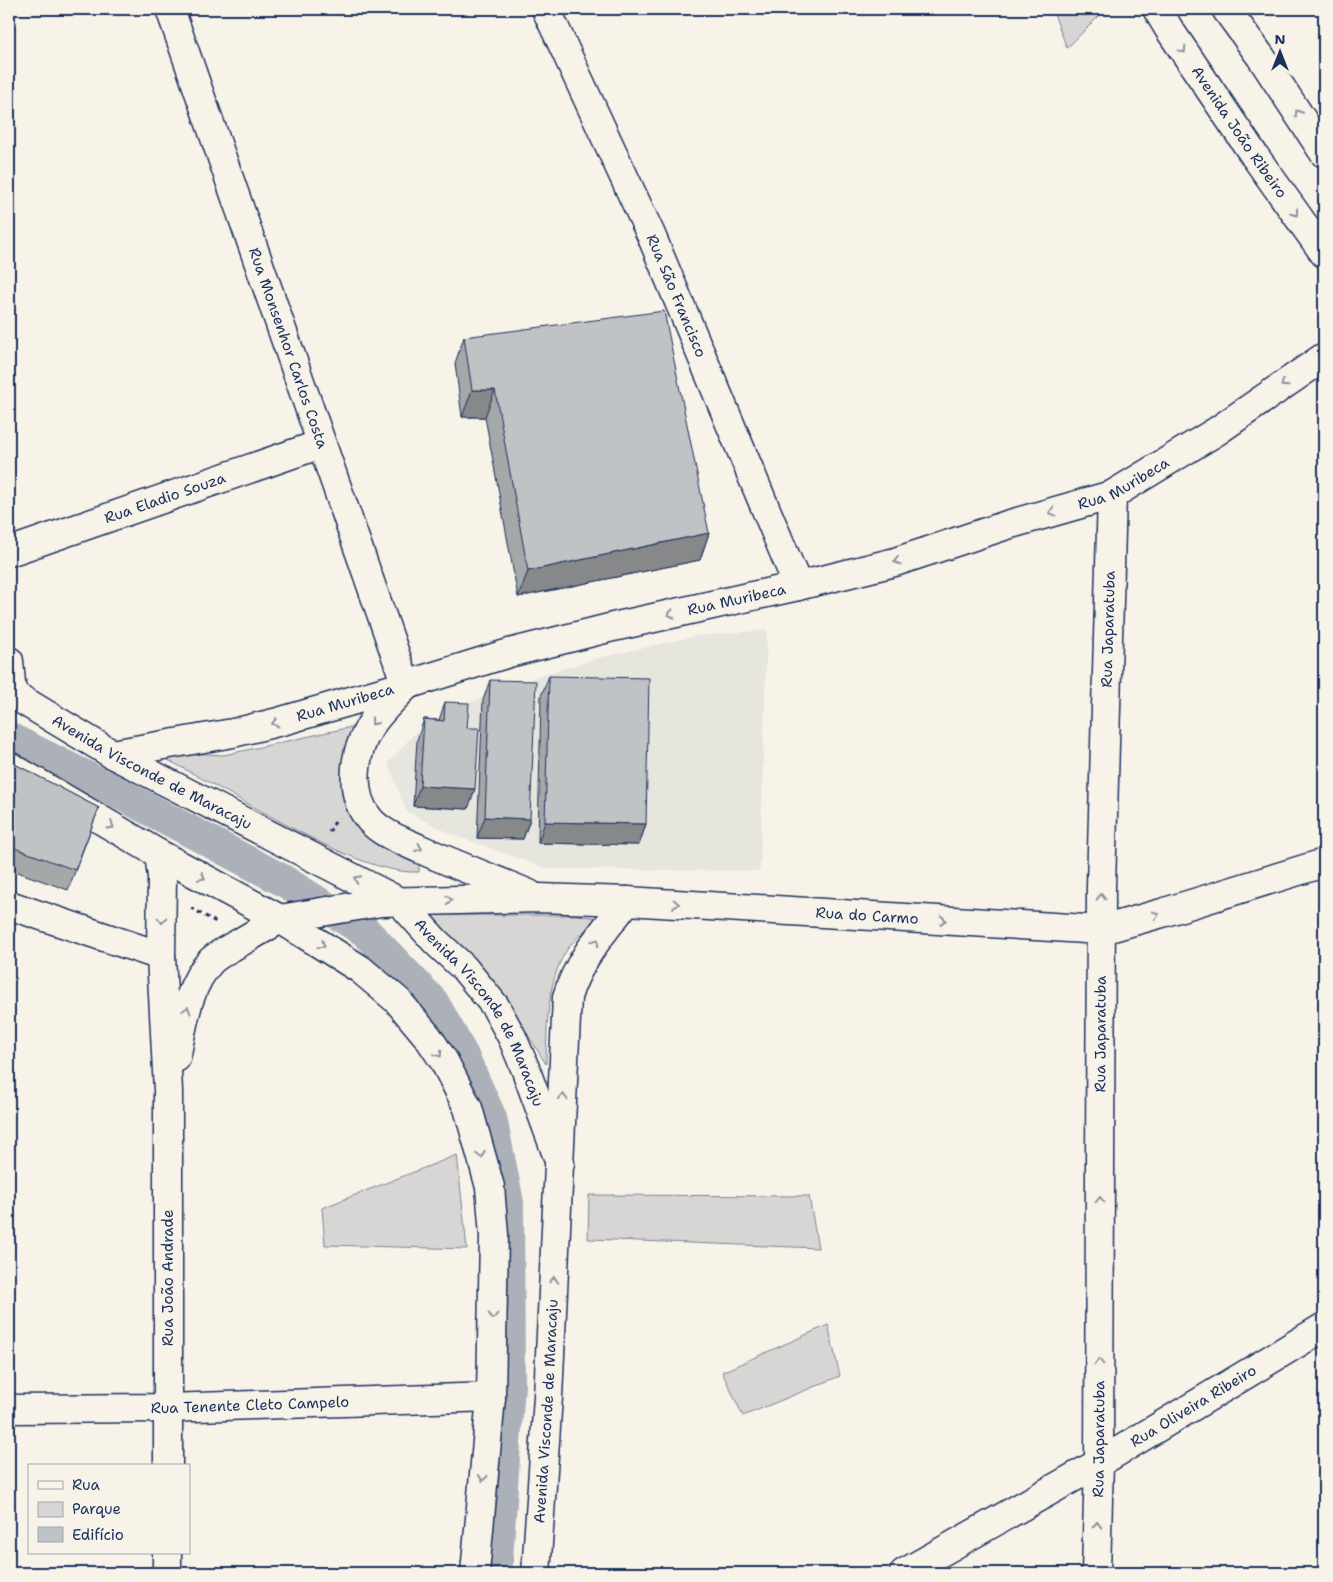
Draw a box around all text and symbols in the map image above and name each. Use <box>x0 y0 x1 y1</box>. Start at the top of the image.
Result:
north arrow <box>1256 28 1306 78</box>
text: N <box>1274 30 1286 48</box>
one-way arrow <box>1177 44 1186 54</box>
street label: Avenida João Ribeiro <box>1187 62 1292 202</box>
one-way arrow <box>1294 109 1304 118</box>
one-way arrow <box>1289 207 1298 216</box>
street label: Rua São Francisco <box>642 231 711 360</box>
street label: Rua Monsenhor Carlos Costa <box>244 245 333 452</box>
one-way arrow <box>1280 378 1290 387</box>
street label: Rua Muribeca <box>1075 452 1173 514</box>
street label: Rua Eladio Souza <box>102 468 229 528</box>
one-way arrow <box>1048 507 1056 517</box>
one-way arrow <box>893 555 901 565</box>
street label: Rua Japaratuba <box>1097 570 1120 688</box>
street label: Rua Muribeca <box>685 579 788 620</box>
one-way arrow <box>666 608 675 619</box>
street label: Rua Muribeca <box>294 679 397 726</box>
street label: Avenida Visconde de Maracaju <box>48 710 255 834</box>
one-way arrow <box>370 716 379 725</box>
one-way arrow <box>272 717 280 727</box>
one-way arrow <box>106 820 115 830</box>
one-way arrow <box>414 842 423 853</box>
one-way arrow <box>197 871 206 881</box>
one-way arrow <box>353 875 362 885</box>
one-way arrow <box>1096 893 1106 900</box>
one-way arrow <box>445 895 453 905</box>
one-way arrow <box>672 898 680 909</box>
street label: Rua do Carmo <box>815 903 919 929</box>
one-way arrow <box>1151 910 1160 921</box>
street label: Avenida Visconde de Maracaju <box>410 914 548 1109</box>
one-way arrow <box>939 915 947 926</box>
one-way arrow <box>157 916 167 924</box>
one-way arrow <box>316 938 325 948</box>
one-way arrow <box>590 938 599 948</box>
street label: Rua Japaratuba <box>1090 975 1111 1093</box>
one-way arrow <box>181 1006 191 1014</box>
one-way arrow <box>433 1049 443 1058</box>
one-way arrow <box>558 1093 568 1100</box>
one-way arrow <box>475 1150 485 1159</box>
one-way arrow <box>1095 1195 1105 1203</box>
street label: Rua João Andrade <box>158 1210 178 1346</box>
one-way arrow <box>548 1276 559 1284</box>
street label: Avenida Visconde de Maracaju <box>529 1299 563 1524</box>
one-way arrow <box>487 1312 498 1320</box>
one-way arrow <box>1094 1358 1104 1366</box>
street label: Rua Oliveira Ribeiro <box>1126 1360 1260 1452</box>
street label: Rua Japaratuba <box>1088 1380 1109 1498</box>
street label: Rua Tenente Cleto Campelo <box>151 1392 350 1418</box>
legend <box>28 1464 190 1554</box>
text: Rua <box>72 1475 101 1495</box>
one-way arrow <box>478 1475 489 1483</box>
text: Parque <box>72 1499 121 1519</box>
one-way arrow <box>1092 1520 1102 1528</box>
text: Edifício <box>72 1525 124 1545</box>

